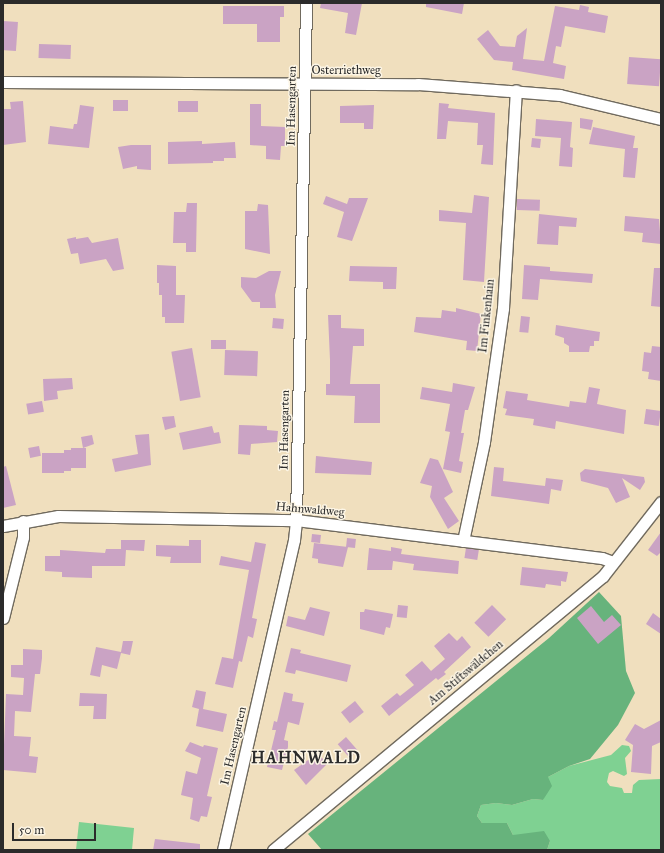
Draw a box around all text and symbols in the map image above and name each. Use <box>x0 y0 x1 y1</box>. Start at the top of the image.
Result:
street label: Osterriethweg <box>311 64 381 78</box>
street label: Im Hasengarten <box>284 66 300 146</box>
street label: Im Finkenhain <box>476 278 498 354</box>
street label: Im Hasengarten <box>277 390 293 470</box>
street label: Hahnwaldweg <box>275 500 345 520</box>
street label: Am Stiftswäldchen <box>426 638 506 708</box>
street label: Im Hasengarten <box>218 705 250 787</box>
district label: HAHNWALD <box>251 748 361 768</box>
scale bar <box>14 815 98 841</box>
text: 50 m <box>19 823 44 837</box>

